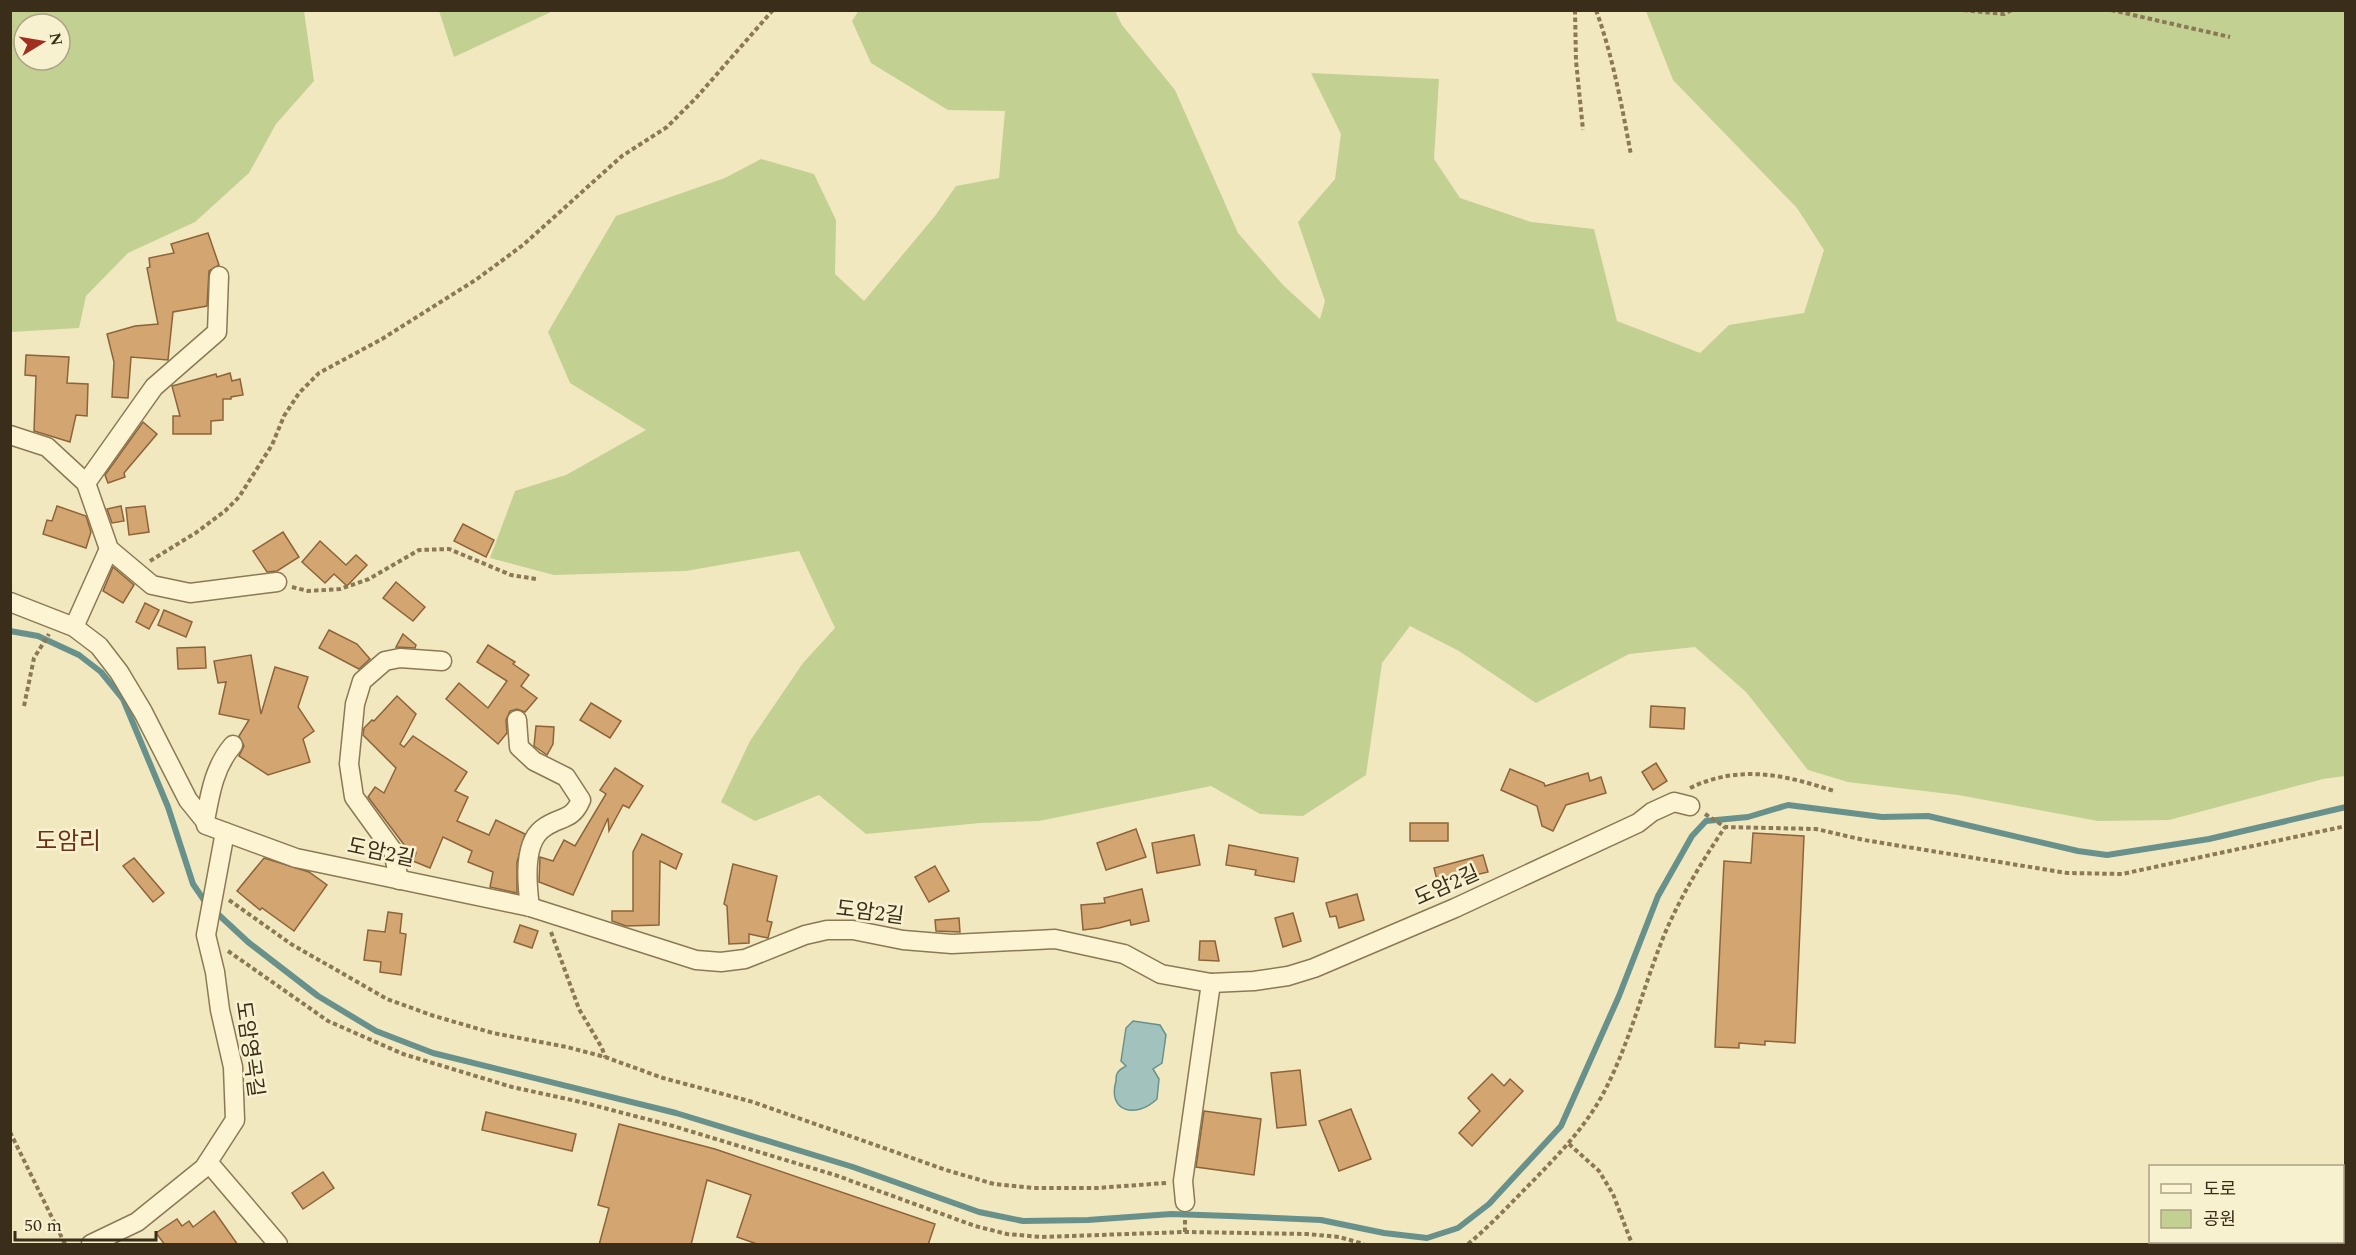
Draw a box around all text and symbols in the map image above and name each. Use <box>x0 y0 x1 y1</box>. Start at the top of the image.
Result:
north arrow <box>12 12 72 72</box>
text: N <box>43 31 69 48</box>
district label: 도암리 <box>35 824 101 860</box>
street label: 도암2길 <box>344 830 418 876</box>
street label: 도암2길 <box>1409 857 1485 915</box>
street label: 도암2길 <box>834 893 906 933</box>
street label: 도암영곡길 <box>226 999 272 1099</box>
legend <box>2149 1165 2344 1243</box>
text: 도로 <box>2203 1176 2236 1203</box>
scale bar <box>15 1204 156 1242</box>
text: 공원 <box>2203 1206 2236 1233</box>
text: 50 m <box>24 1212 62 1239</box>

